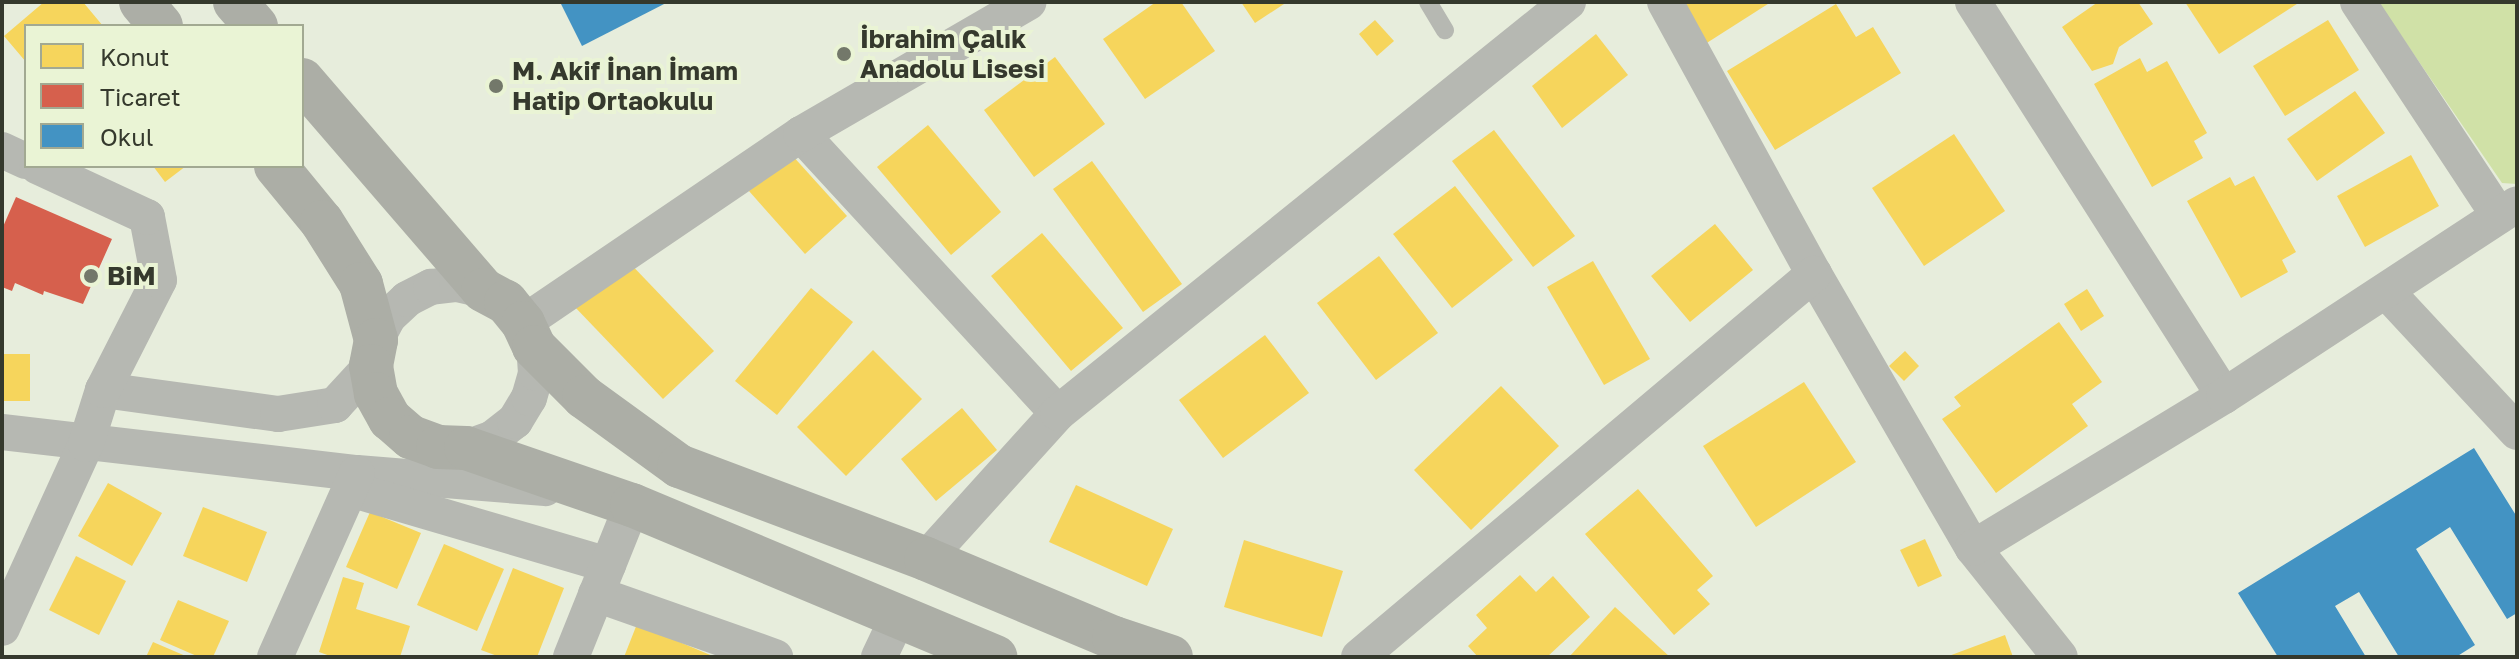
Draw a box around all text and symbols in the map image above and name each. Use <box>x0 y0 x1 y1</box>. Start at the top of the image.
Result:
place label: İbrahim Çalık Anadolu Lisesi <box>860 23 1045 84</box>
legend <box>24 24 304 168</box>
text: Konut <box>100 42 169 71</box>
marker: İbrahim Çalık Anadolu Lisesi <box>835 45 853 63</box>
place label: M. Akif İnan İmam Hatip Ortaokulu <box>512 55 738 116</box>
marker: M. Akif İnan İmam Hatip Ortaokulu <box>487 77 505 95</box>
text: Ticaret <box>100 82 181 111</box>
text: Okul <box>100 122 154 151</box>
place label: BiM <box>107 260 156 292</box>
marker: BiM <box>82 267 100 285</box>

